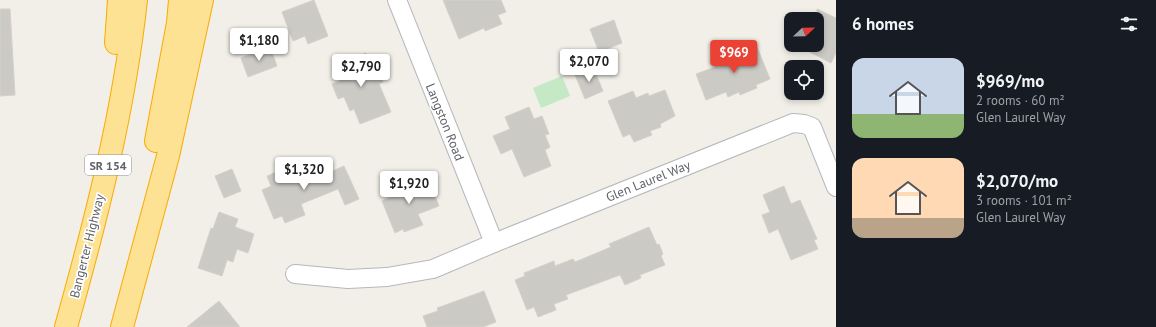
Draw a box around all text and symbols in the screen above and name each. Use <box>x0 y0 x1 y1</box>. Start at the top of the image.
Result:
north arrow <box>784 12 824 52</box>
map controls <box>784 12 824 100</box>
text: 6 homes <box>852 13 914 35</box>
icon: filters <box>1118 13 1140 35</box>
pin: $1,180 <box>226 28 292 62</box>
text: $1,180 <box>239 32 279 49</box>
pin: $969 <box>710 40 758 74</box>
text: $969 <box>719 44 749 61</box>
pin: $2,070 <box>556 49 622 83</box>
text: $2,070 <box>569 53 609 70</box>
pin: $2,790 <box>328 54 394 88</box>
text: $2,790 <box>341 58 381 75</box>
button: locate <box>784 60 824 100</box>
text: $969/mo <box>976 70 1044 92</box>
icon: home <box>884 74 932 122</box>
street label: Langston Road <box>422 81 468 163</box>
text: 2 rooms · 60 m² <box>976 92 1065 109</box>
text: Glen Laurel Way <box>976 109 1066 126</box>
road number: SR 154 <box>85 155 131 175</box>
street label: Glen Laurel Way <box>603 156 693 206</box>
pin: $1,320 <box>271 157 337 191</box>
text: $1,320 <box>284 161 324 178</box>
text: $2,070/mo <box>976 170 1058 192</box>
pin: $1,920 <box>376 171 442 205</box>
icon: home <box>884 174 932 222</box>
text: $1,920 <box>389 175 429 192</box>
street label: Bangerter Highway <box>66 192 108 300</box>
text: 3 rooms · 101 m² <box>976 192 1072 209</box>
text: Glen Laurel Way <box>976 209 1066 226</box>

